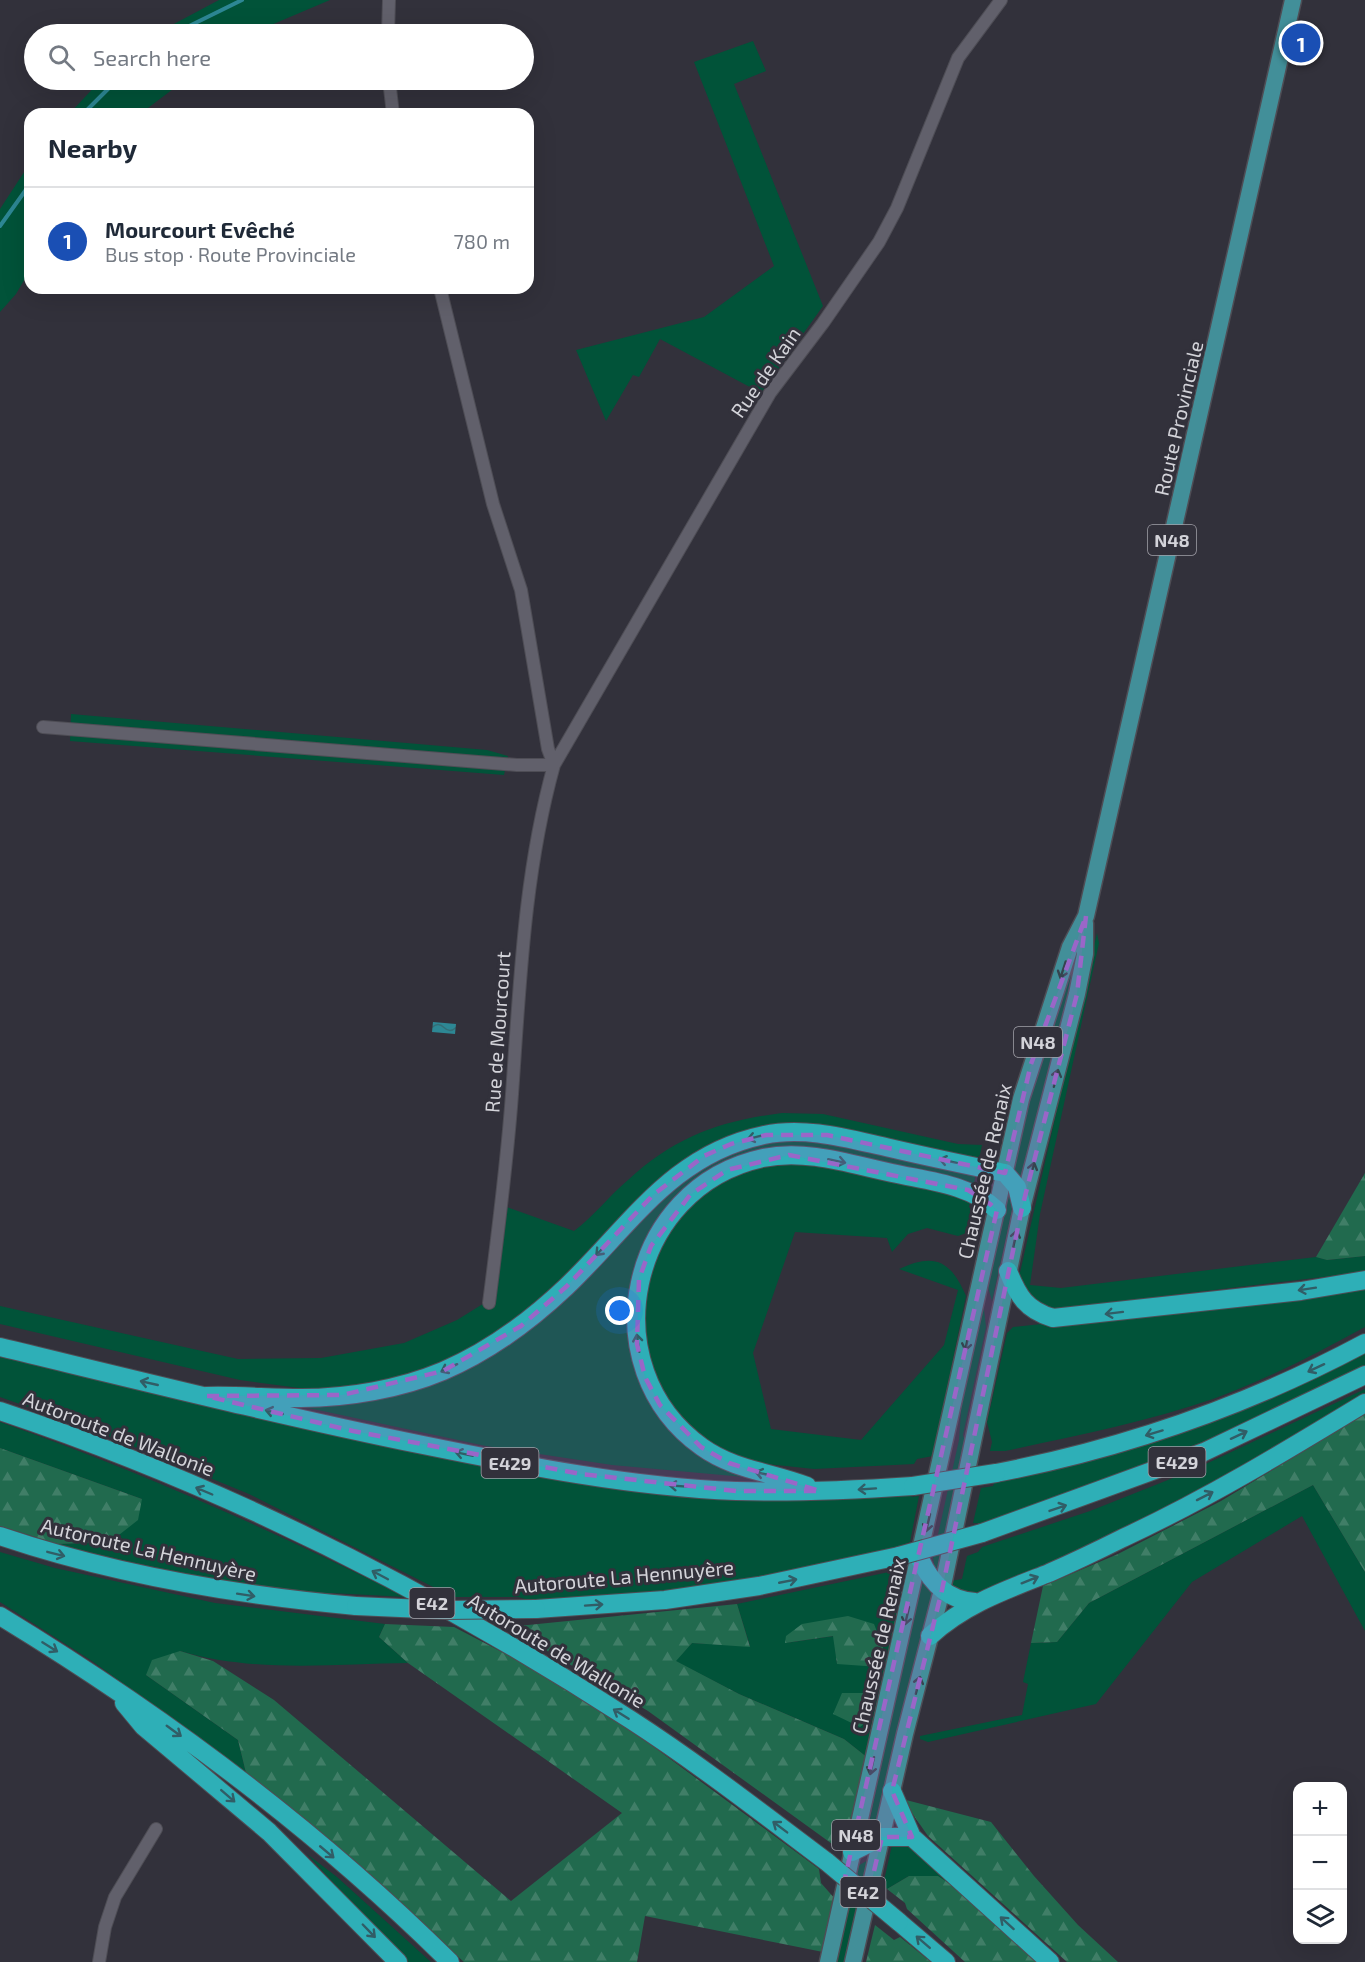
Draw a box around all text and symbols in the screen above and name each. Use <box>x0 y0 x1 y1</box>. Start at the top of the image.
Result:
pin: 1 <box>1282 20 1320 66</box>
search box <box>24 24 534 90</box>
icon: search <box>45 41 78 74</box>
text: Search here <box>93 44 211 70</box>
text: Nearby <box>48 132 137 163</box>
text: Mourcourt Evêché <box>105 216 295 242</box>
text: 1 <box>63 229 72 253</box>
text: 780 m <box>454 229 510 253</box>
text: Bus stop · Route Provinciale <box>105 242 356 266</box>
street label: Rue de Kain <box>725 322 805 422</box>
street label: Route Provinciale <box>1149 338 1207 498</box>
road number: N48 <box>1148 525 1196 555</box>
street label: Rue de Mourcourt <box>479 950 515 1113</box>
one-way arrow <box>1057 960 1068 979</box>
road number: N48 <box>1014 1027 1062 1057</box>
one-way arrow <box>1050 1069 1062 1088</box>
street label: Chaussée de Renaix <box>952 1080 1016 1261</box>
one-way arrow <box>747 1132 766 1144</box>
one-way arrow <box>939 1155 958 1166</box>
one-way arrow <box>828 1156 847 1168</box>
one-way arrow <box>1026 1162 1038 1181</box>
one-way arrow <box>1010 1230 1021 1250</box>
one-way arrow <box>595 1242 609 1257</box>
one-way arrow <box>1298 1284 1318 1295</box>
your location <box>605 1296 634 1325</box>
one-way arrow <box>1104 1308 1124 1319</box>
one-way arrow <box>961 1332 972 1352</box>
one-way arrow <box>632 1333 643 1353</box>
one-way arrow <box>440 1362 458 1374</box>
one-way arrow <box>1308 1362 1326 1374</box>
one-way arrow <box>140 1376 159 1388</box>
street label: Autoroute de Wallonie <box>20 1385 218 1481</box>
one-way arrow <box>265 1406 284 1417</box>
one-way arrow <box>1144 1428 1163 1439</box>
one-way arrow <box>1229 1429 1247 1441</box>
road number: E429 <box>1148 1447 1206 1477</box>
one-way arrow <box>455 1448 475 1459</box>
road number: E429 <box>482 1448 538 1478</box>
one-way arrow <box>755 1467 774 1479</box>
one-way arrow <box>668 1481 688 1492</box>
one-way arrow <box>195 1484 213 1495</box>
one-way arrow <box>857 1484 877 1495</box>
one-way arrow <box>1196 1490 1214 1502</box>
one-way arrow <box>1048 1501 1067 1512</box>
street label: Autoroute La Hennuyère <box>39 1513 259 1585</box>
one-way arrow <box>922 1513 933 1532</box>
one-way arrow <box>46 1548 65 1560</box>
street label: Autoroute La Hennuyère <box>513 1554 735 1598</box>
street label: Chaussée de Renaix <box>846 1555 910 1736</box>
one-way arrow <box>372 1569 389 1581</box>
one-way arrow <box>1020 1574 1038 1585</box>
one-way arrow <box>777 1575 797 1586</box>
street label: Autoroute de Wallonie <box>464 1587 650 1713</box>
road number: E42 <box>410 1588 454 1618</box>
one-way arrow <box>236 1589 256 1600</box>
one-way arrow <box>584 1599 604 1610</box>
one-way arrow <box>900 1607 912 1626</box>
one-way arrow <box>41 1641 58 1653</box>
one-way arrow <box>912 1676 924 1695</box>
one-way arrow <box>613 1708 630 1720</box>
one-way arrow <box>166 1725 182 1737</box>
one-way arrow <box>865 1756 877 1775</box>
map controls <box>1293 1782 1347 1944</box>
button: + <box>1293 1782 1347 1836</box>
one-way arrow <box>220 1790 236 1803</box>
road number: N48 <box>832 1820 880 1850</box>
one-way arrow <box>773 1821 789 1833</box>
button: − <box>1293 1836 1347 1890</box>
one-way arrow <box>319 1845 334 1859</box>
road number: E42 <box>840 1877 886 1907</box>
button: layers <box>1293 1890 1347 1944</box>
one-way arrow <box>1000 1915 1015 1930</box>
one-way arrow <box>362 1923 376 1938</box>
one-way arrow <box>916 1935 931 1949</box>

